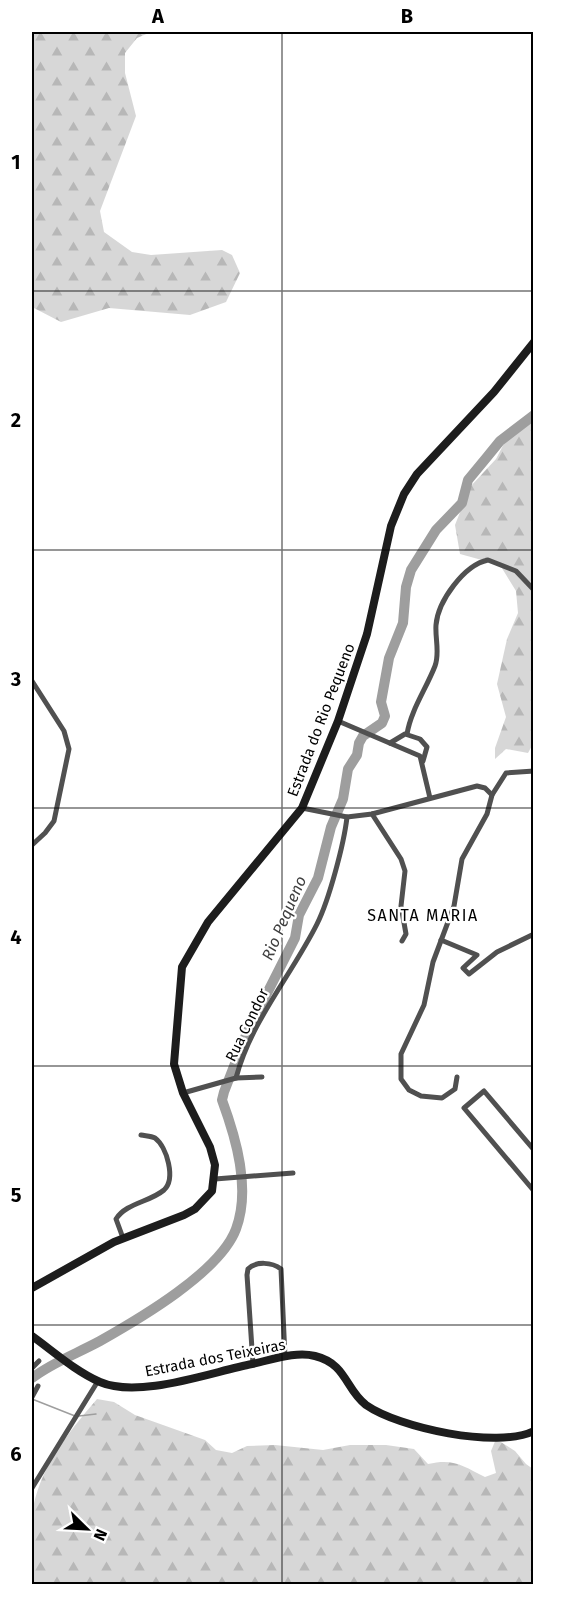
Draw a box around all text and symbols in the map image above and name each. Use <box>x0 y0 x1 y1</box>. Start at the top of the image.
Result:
text: A <box>151 4 165 28</box>
text: B <box>401 4 413 28</box>
text: 1 <box>11 150 21 174</box>
text: 2 <box>11 408 21 432</box>
street label: Estrada do Rio Pequeno <box>283 641 359 799</box>
text: 3 <box>10 667 21 691</box>
water label: Rio Pequeno <box>258 873 310 963</box>
district label: SANTA MARIA <box>367 906 479 925</box>
text: 4 <box>10 925 22 949</box>
street label: Rua Condor <box>222 985 273 1065</box>
text: 5 <box>11 1183 22 1207</box>
street label: Estrada dos Teixeiras <box>143 1336 287 1380</box>
text: 6 <box>10 1442 22 1466</box>
north arrow <box>57 1499 117 1559</box>
text: N <box>89 1526 111 1544</box>

